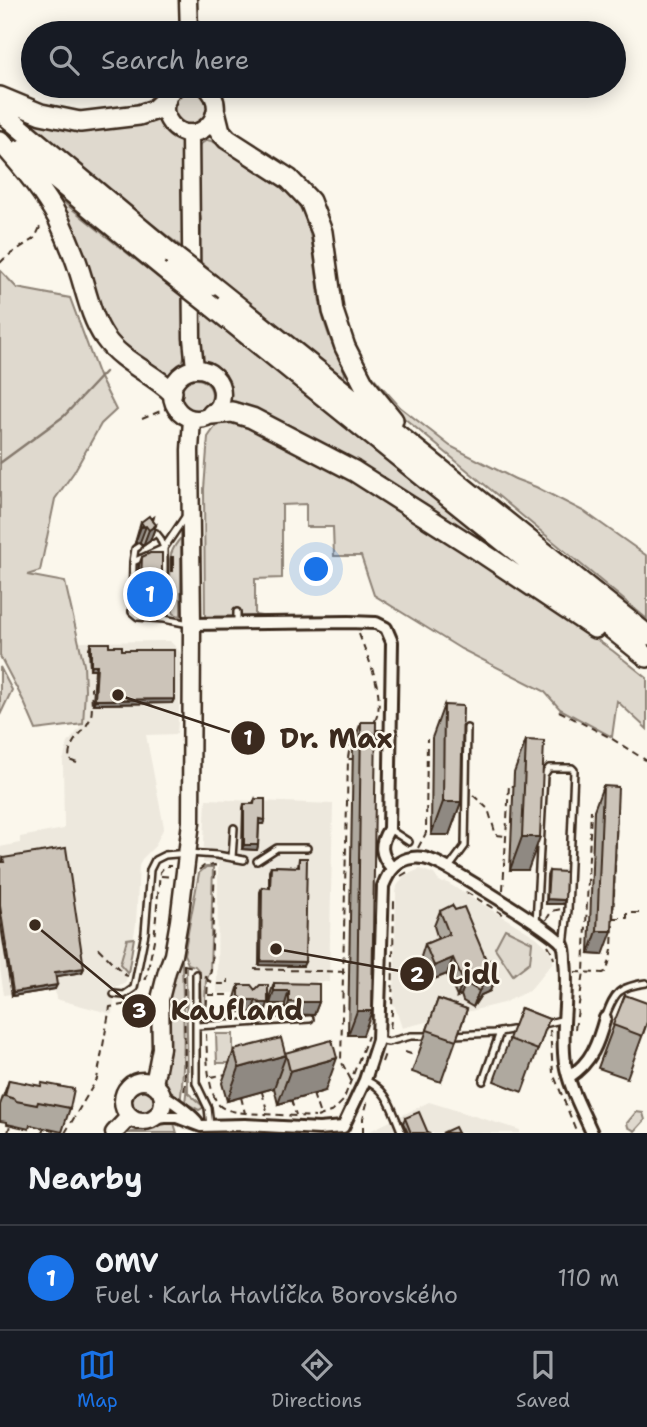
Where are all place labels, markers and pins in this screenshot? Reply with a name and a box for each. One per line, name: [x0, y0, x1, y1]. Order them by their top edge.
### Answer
pin: 1: [127, 568, 173, 620]
callout: Dr. Max: [231, 713, 407, 762]
callout: Lidl: [399, 950, 514, 999]
callout: Kaufland: [122, 986, 318, 1035]

